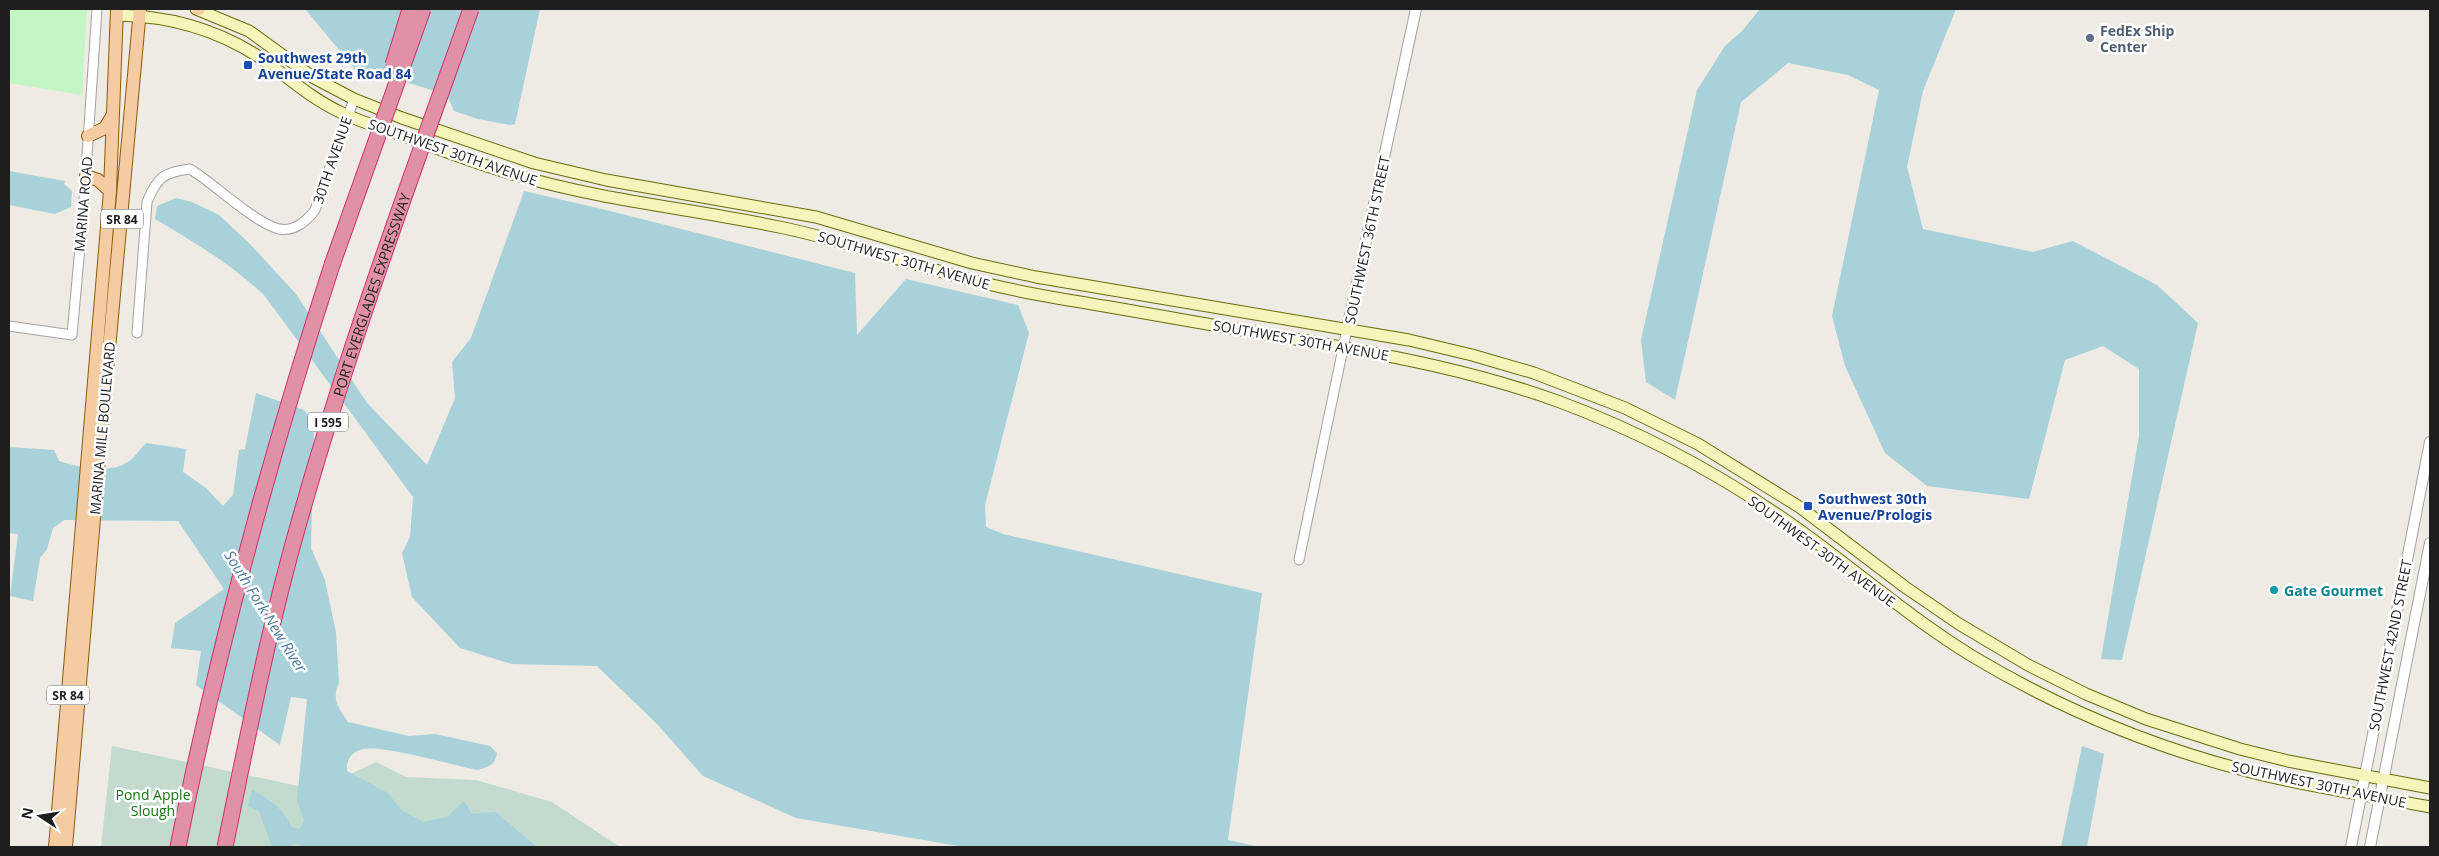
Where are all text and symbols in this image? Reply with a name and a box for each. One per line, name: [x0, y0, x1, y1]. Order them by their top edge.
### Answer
place label: FedEx Ship Center: [2100, 21, 2175, 56]
marker: FedEx Ship Center: [2084, 32, 2096, 44]
place label: Southwest 29th Avenue/State Road 84: [258, 48, 411, 83]
marker: Southwest 29th Avenue/State Road 84: [242, 59, 254, 71]
street label: 30TH AVENUE: [308, 114, 356, 206]
street label: SOUTHWEST 30TH AVENUE: [366, 114, 540, 190]
street label: SOUTHWEST 36TH STREET: [1340, 154, 1394, 326]
street label: MARINA ROAD: [69, 156, 97, 252]
street label: PORT EVERGLADES EXPRESSWAY: [328, 190, 414, 398]
road number: SR 84: [101, 210, 143, 228]
street label: SOUTHWEST 30TH AVENUE: [816, 226, 992, 294]
street label: SOUTHWEST 30TH AVENUE: [1212, 315, 1390, 365]
street label: MARINA MILE BOULEVARD: [85, 341, 119, 515]
road number: I 595: [308, 412, 348, 432]
place label: Southwest 30th Avenue/Prologis: [1818, 489, 1932, 524]
street label: SOUTHWEST 30TH AVENUE: [1745, 491, 1899, 611]
marker: Southwest 30th Avenue/Prologis: [1802, 500, 1814, 512]
water label: South Fork New River: [220, 546, 312, 677]
street label: SOUTHWEST 42ND STREET: [2364, 557, 2416, 732]
place label: Gate Gourmet: [2284, 581, 2383, 600]
marker: Gate Gourmet: [2268, 584, 2280, 596]
road number: SR 84: [47, 686, 89, 704]
street label: SOUTHWEST 30TH AVENUE: [2230, 756, 2408, 812]
park label: Pond Apple Slough: [115, 785, 191, 820]
north arrow: [15, 791, 65, 841]
text: N: [16, 806, 37, 821]

